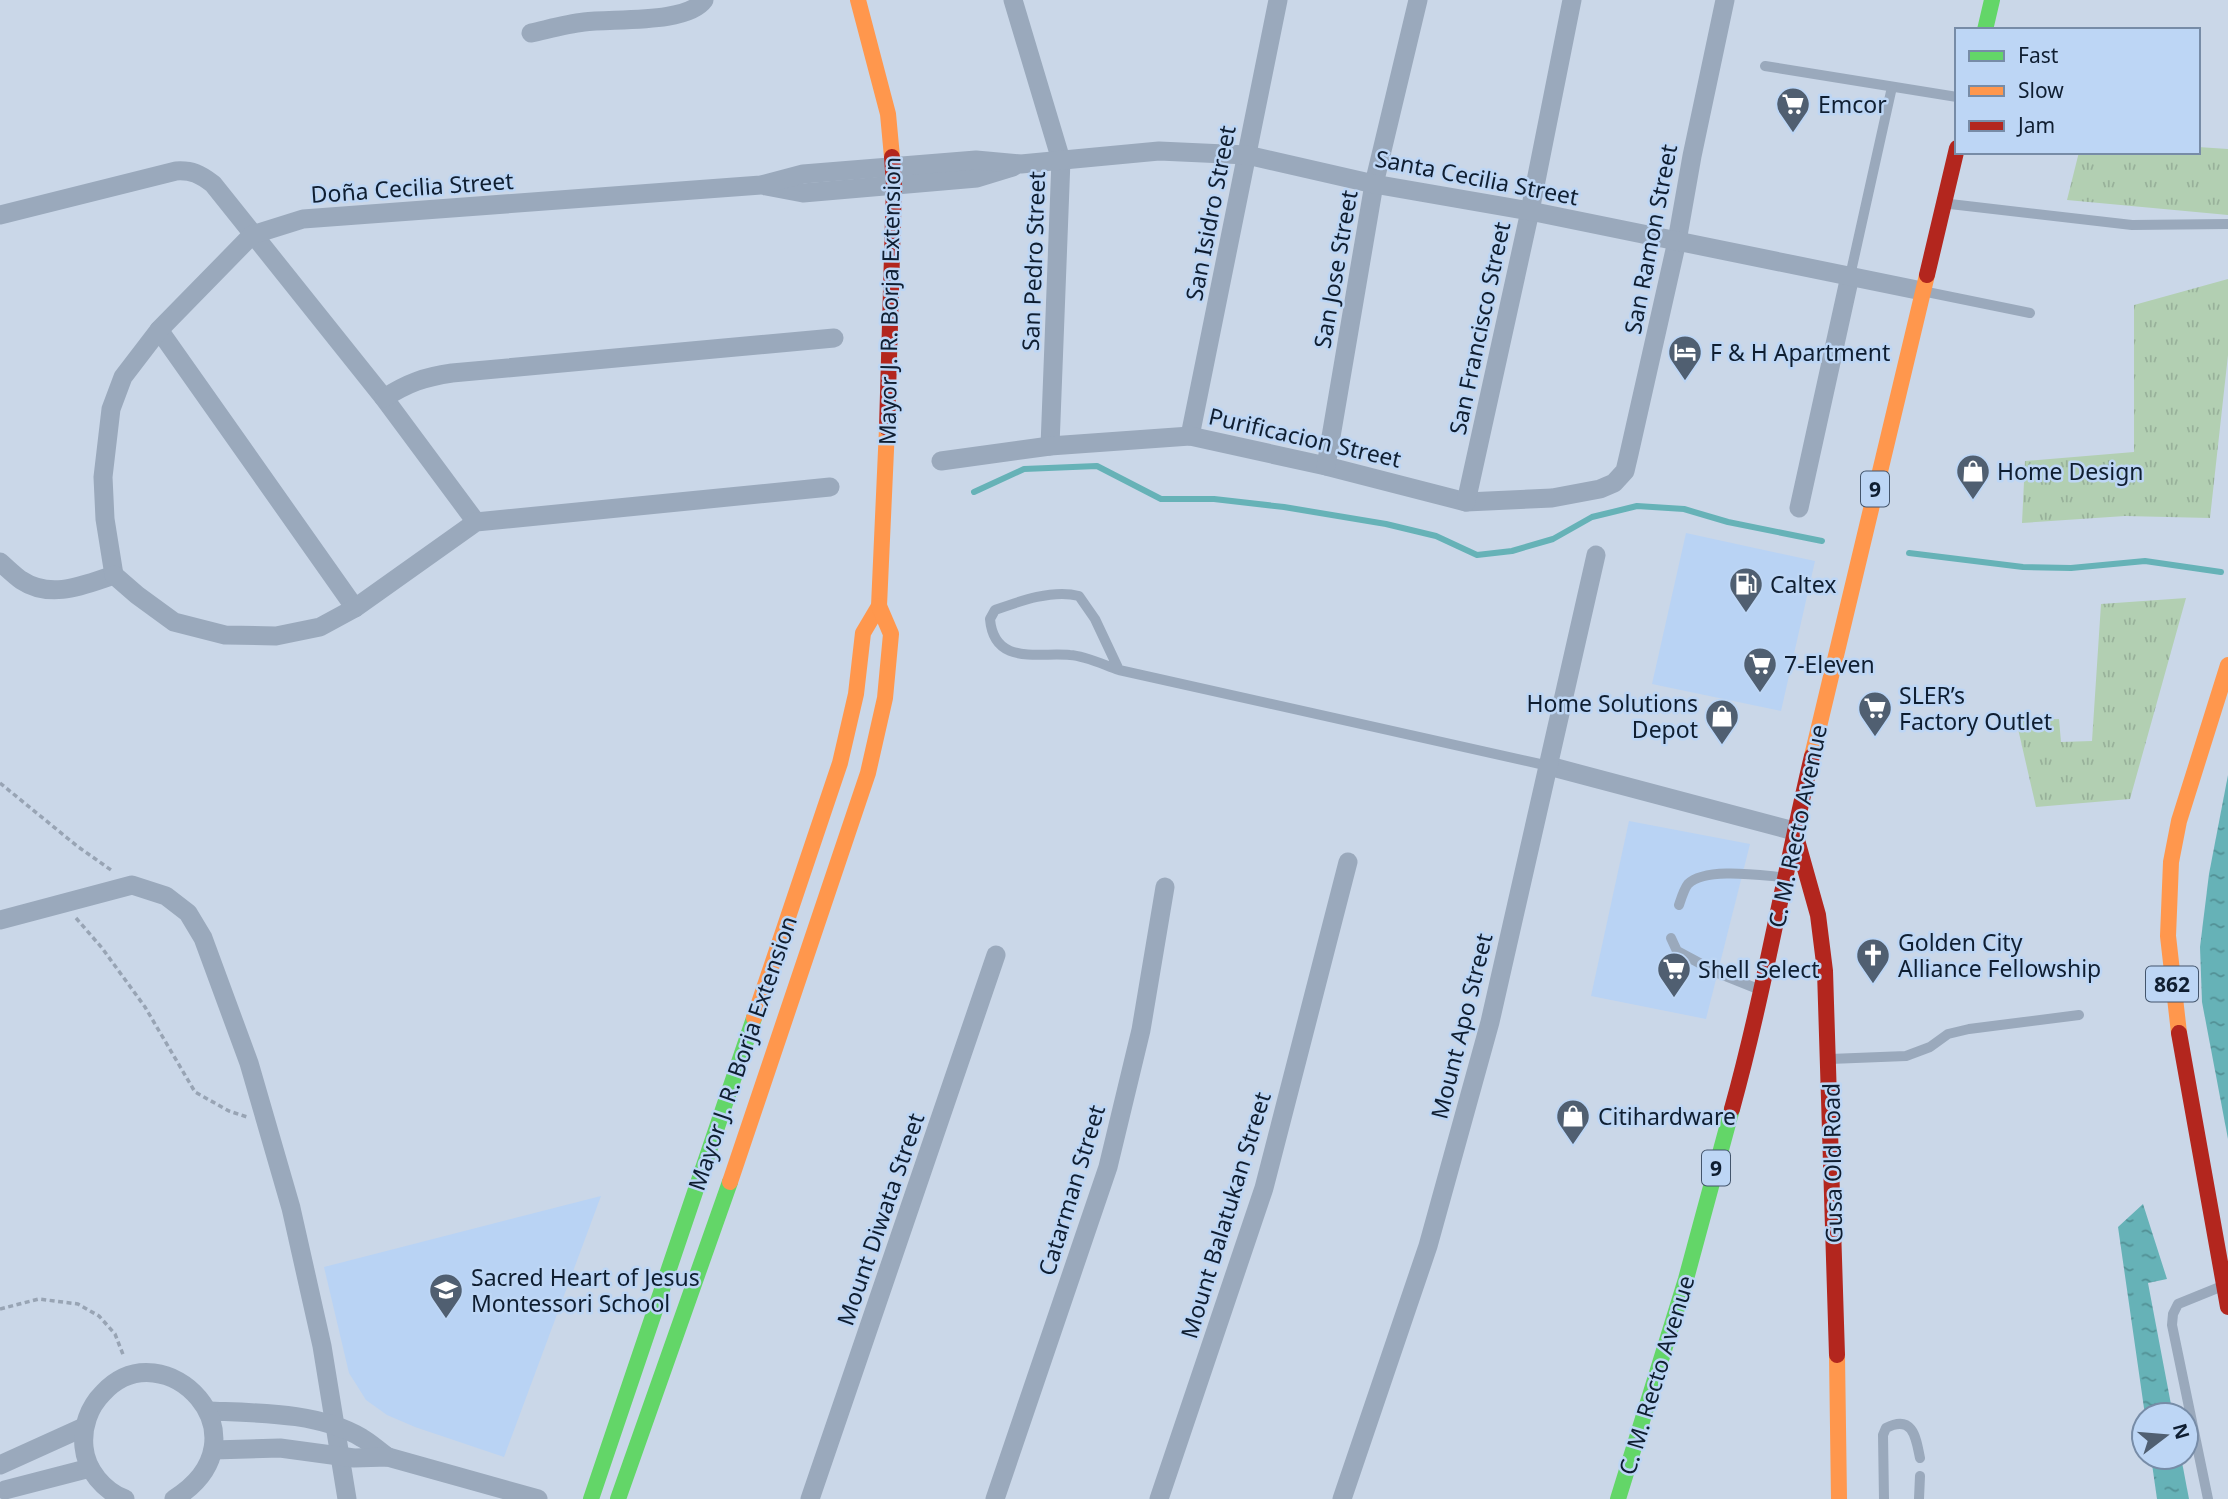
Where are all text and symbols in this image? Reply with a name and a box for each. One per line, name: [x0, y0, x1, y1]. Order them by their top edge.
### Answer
legend: [1955, 28, 2200, 154]
text: Fast: [2018, 41, 2059, 69]
text: Slow: [2018, 76, 2064, 104]
supermarket icon: Emcor: [1774, 85, 1812, 134]
place label: Emcor: [1818, 88, 1887, 120]
text: Jam: [2016, 111, 2055, 139]
street label: San Isidro Street: [1177, 123, 1243, 303]
street label: San Ramon Street: [1616, 141, 1684, 337]
street label: Santa Cecilia Street: [1373, 142, 1581, 212]
street label: Mayor J. R. Borja Extension: [870, 157, 908, 445]
street label: Doña Cecilia Street: [309, 164, 515, 210]
street label: San Pedro Street: [1014, 171, 1052, 351]
street label: San Jose Street: [1305, 187, 1365, 351]
street label: San Francisco Street: [1441, 219, 1517, 437]
hotel icon: F & H Apartment: [1666, 333, 1704, 382]
place label: F & H Apartment: [1710, 336, 1890, 368]
street label: Purificacion Street: [1206, 399, 1404, 475]
shop icon: Home Design: [1954, 452, 1992, 501]
place label: Home Design: [1997, 455, 2144, 487]
road number: 9: [1861, 472, 1889, 506]
fuel station icon: Caltex: [1727, 565, 1765, 614]
place label: Caltex: [1770, 568, 1836, 600]
supermarket icon: 7-Eleven: [1741, 645, 1779, 694]
place label: 7-Eleven: [1784, 648, 1875, 680]
place label: SLER’s Factory Outlet: [1899, 679, 2052, 737]
place label: Home Solutions Depot: [1527, 687, 1698, 745]
supermarket icon: SLER’s Factory Outlet: [1856, 689, 1894, 738]
shop icon: Home Solutions Depot: [1703, 697, 1741, 746]
street label: C. M. Recto Avenue: [1760, 721, 1834, 931]
street label: Mayor J. R. Borja Extension: [680, 911, 804, 1195]
place label: Golden City Alliance Fellowship: [1898, 926, 2101, 984]
street label: Mount Apo Street: [1422, 930, 1500, 1122]
church icon: Golden City Alliance Fellowship: [1854, 936, 1892, 985]
supermarket icon: Shell Select: [1655, 950, 1693, 999]
place label: Shell Select: [1698, 953, 1820, 985]
road number: 862: [2146, 967, 2198, 1002]
street label: Gusa Old Road: [1815, 1083, 1849, 1243]
street label: Mount Balatukan Street: [1172, 1088, 1278, 1342]
shop icon: Citihardware: [1554, 1097, 1592, 1146]
place label: Citihardware: [1598, 1100, 1736, 1132]
street label: Catarman Street: [1030, 1101, 1112, 1279]
street label: Mount Diwata Street: [829, 1109, 931, 1329]
road number: 9: [1702, 1150, 1730, 1186]
place label: Sacred Heart of Jesus Montessori School: [471, 1261, 700, 1319]
school or university icon: Sacred Heart of Jesus Montessori School: [427, 1271, 465, 1320]
street label: C. M. Recto Avenue: [1610, 1271, 1702, 1479]
north arrow: [2130, 1401, 2200, 1471]
text: N: [2167, 1420, 2196, 1442]

